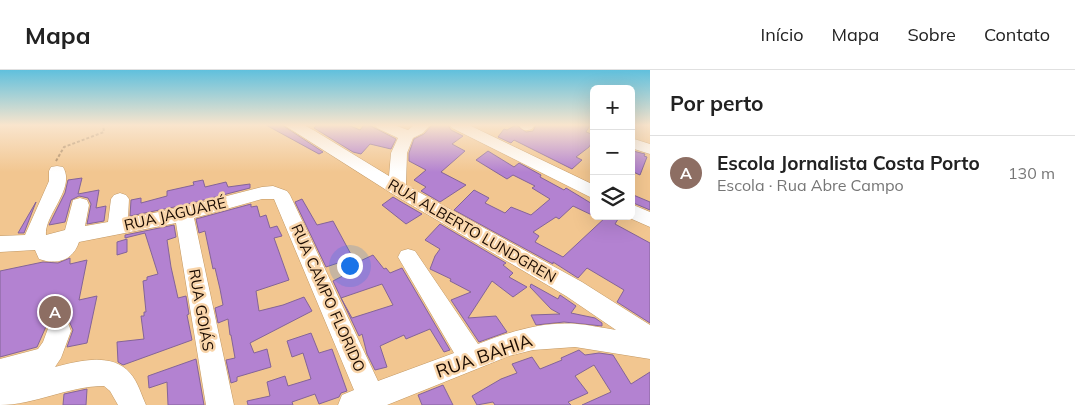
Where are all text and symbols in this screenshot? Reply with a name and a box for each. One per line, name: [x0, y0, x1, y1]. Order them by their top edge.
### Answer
text: Mapa: [25, 20, 91, 50]
text: Início: [761, 23, 804, 46]
text: Mapa: [832, 23, 879, 46]
text: Sobre: [907, 23, 956, 46]
text: Contato: [984, 23, 1050, 46]
map controls: [590, 85, 635, 220]
button: +: [590, 85, 635, 130]
text: Por perto: [670, 90, 764, 116]
button: −: [590, 130, 635, 175]
text: Escola Jornalista Costa Porto: [717, 151, 980, 175]
text: A: [680, 163, 692, 183]
text: 130 m: [1008, 163, 1055, 183]
street label: RUA ALBERTO LUNDGREN: [385, 175, 560, 287]
button: layers: [590, 175, 635, 220]
text: Escola · Rua Abre Campo: [717, 175, 904, 195]
street label: RUA JAGUARÉ: [122, 193, 228, 234]
street label: RUA CAMPO FLORIDO: [287, 221, 370, 375]
your location: [337, 253, 363, 279]
street label: RUA GOIÁS: [185, 267, 218, 352]
pin: A: [39, 293, 71, 331]
street label: RUA BAHIA: [433, 328, 535, 383]

